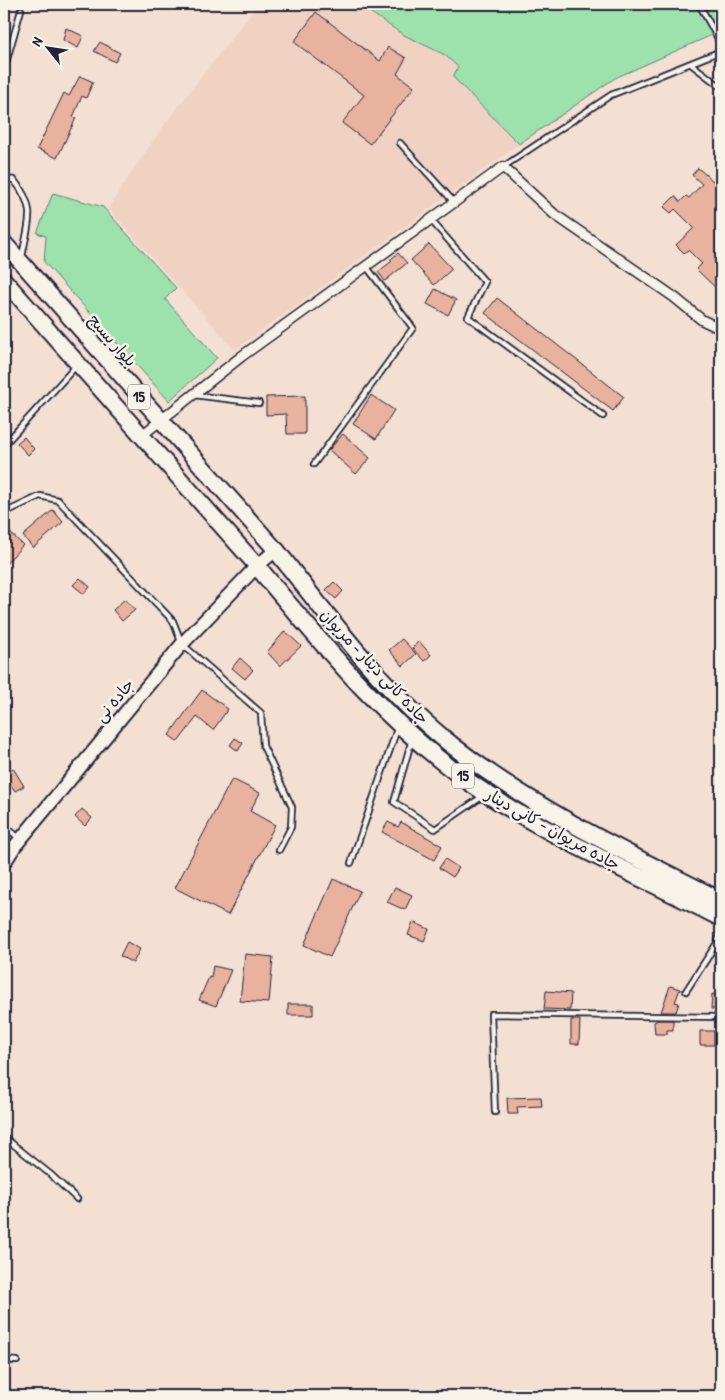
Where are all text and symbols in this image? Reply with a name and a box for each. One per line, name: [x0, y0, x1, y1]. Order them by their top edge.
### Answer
north arrow: [22, 22, 72, 72]
text: N: [26, 33, 47, 49]
street label: بلوار بسیج: [84, 309, 142, 371]
road number: 15: [128, 384, 150, 410]
street label: جاده کانی دینار - مریوان: [316, 604, 434, 728]
street label: جاده نی: [89, 674, 139, 726]
road number: 15: [452, 764, 474, 788]
street label: جاده مریوان - کانی دینار: [480, 782, 624, 875]

